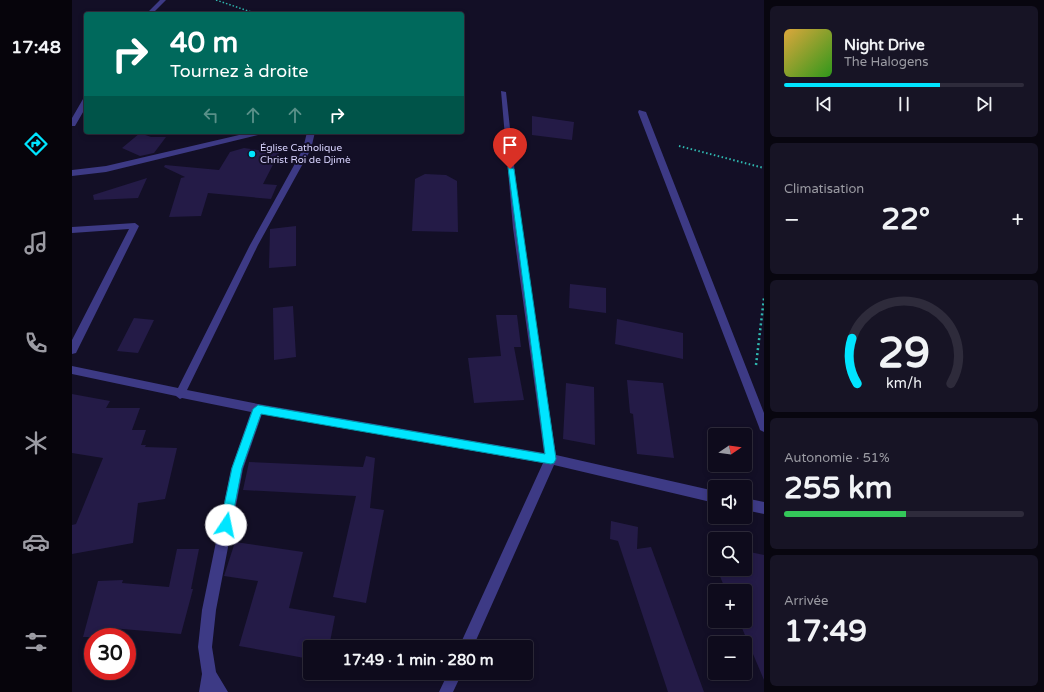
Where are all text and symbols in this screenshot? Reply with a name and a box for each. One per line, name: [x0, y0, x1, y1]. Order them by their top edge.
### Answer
text: 40 m: [170, 26, 238, 60]
icon: right: [104, 28, 156, 80]
text: 17:48: [11, 36, 61, 58]
text: Night Drive: [844, 36, 925, 54]
text: The Halogens: [844, 54, 928, 70]
text: Tournez à droite: [170, 60, 309, 82]
icon: previous: [813, 93, 835, 115]
icon: pause: [893, 93, 915, 115]
icon: next: [973, 93, 995, 115]
icon: left: [200, 104, 222, 126]
icon: ahead: [242, 104, 264, 126]
icon: ahead: [284, 104, 306, 126]
icon: right: [326, 104, 348, 126]
pin: [493, 128, 527, 169]
icon: directions: [22, 130, 50, 158]
icon: arrive: [499, 134, 521, 156]
place label: Église Catholique Christ Roi de Djimè: [260, 142, 351, 166]
marker: Église Catholique Christ Roi de Djimè: [247, 149, 257, 159]
text: Climatisation: [784, 181, 864, 197]
text: 22°: [881, 201, 930, 238]
text: −: [784, 207, 800, 233]
text: +: [1012, 207, 1024, 233]
icon: music: [22, 229, 50, 257]
icon: phone: [22, 329, 50, 357]
text: 29: [878, 329, 930, 379]
text: km/h: [886, 375, 922, 392]
north arrow: [708, 428, 752, 472]
map controls: [708, 428, 752, 680]
icon: climate: [22, 429, 50, 457]
text: Autonomie · 51%: [784, 450, 890, 466]
text: 255 km: [784, 470, 892, 507]
button: sound: [708, 480, 752, 524]
position arrow: [205, 504, 247, 546]
icon: car: [22, 528, 50, 556]
button: search: [708, 532, 752, 576]
button: +: [708, 584, 752, 628]
text: Arrivée: [784, 593, 828, 609]
text: 17:49: [784, 613, 867, 650]
icon: filters: [22, 628, 50, 656]
speed limit sign: 30: [84, 628, 136, 680]
button: −: [708, 636, 752, 680]
text: 17:49 · 1 min · 280 m: [343, 651, 493, 669]

